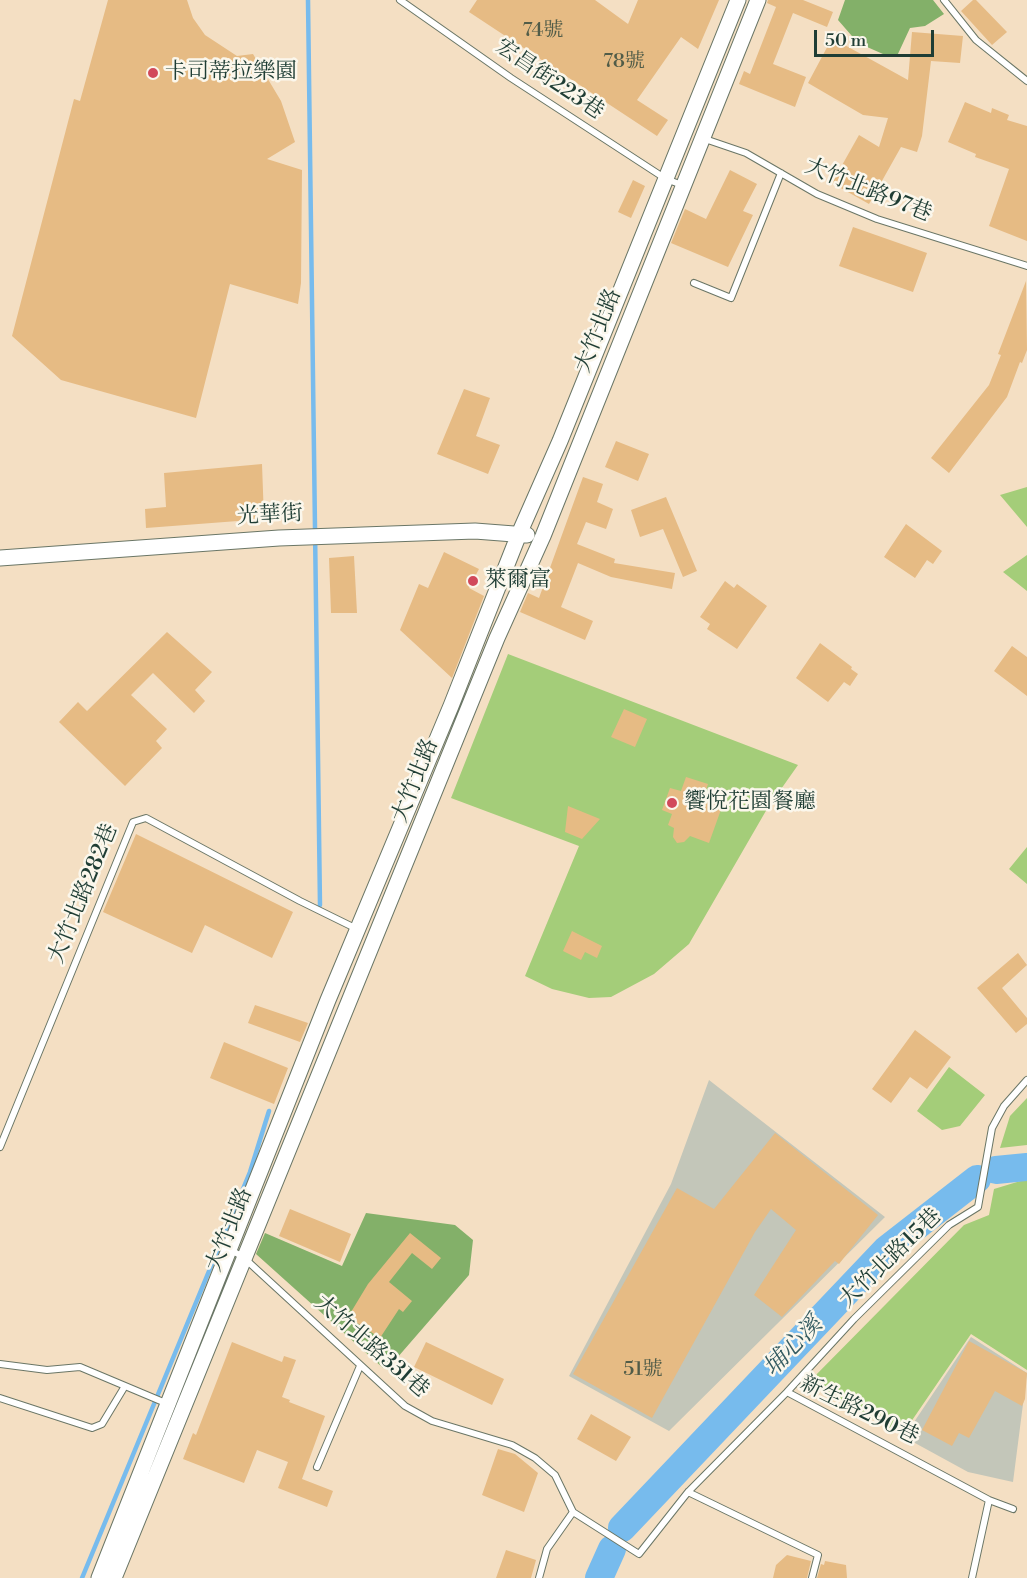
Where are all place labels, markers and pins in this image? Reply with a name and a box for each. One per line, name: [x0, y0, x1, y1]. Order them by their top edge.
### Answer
place label: 卡司蒂拉樂園: [165, 60, 297, 86]
marker: 卡司蒂拉樂園: [146, 66, 160, 80]
place label: 萊爾富: [485, 568, 551, 594]
marker: 萊爾富: [466, 574, 480, 588]
place label: 饗悅花園餐廳: [684, 790, 816, 816]
marker: 饗悅花園餐廳: [665, 796, 679, 810]

